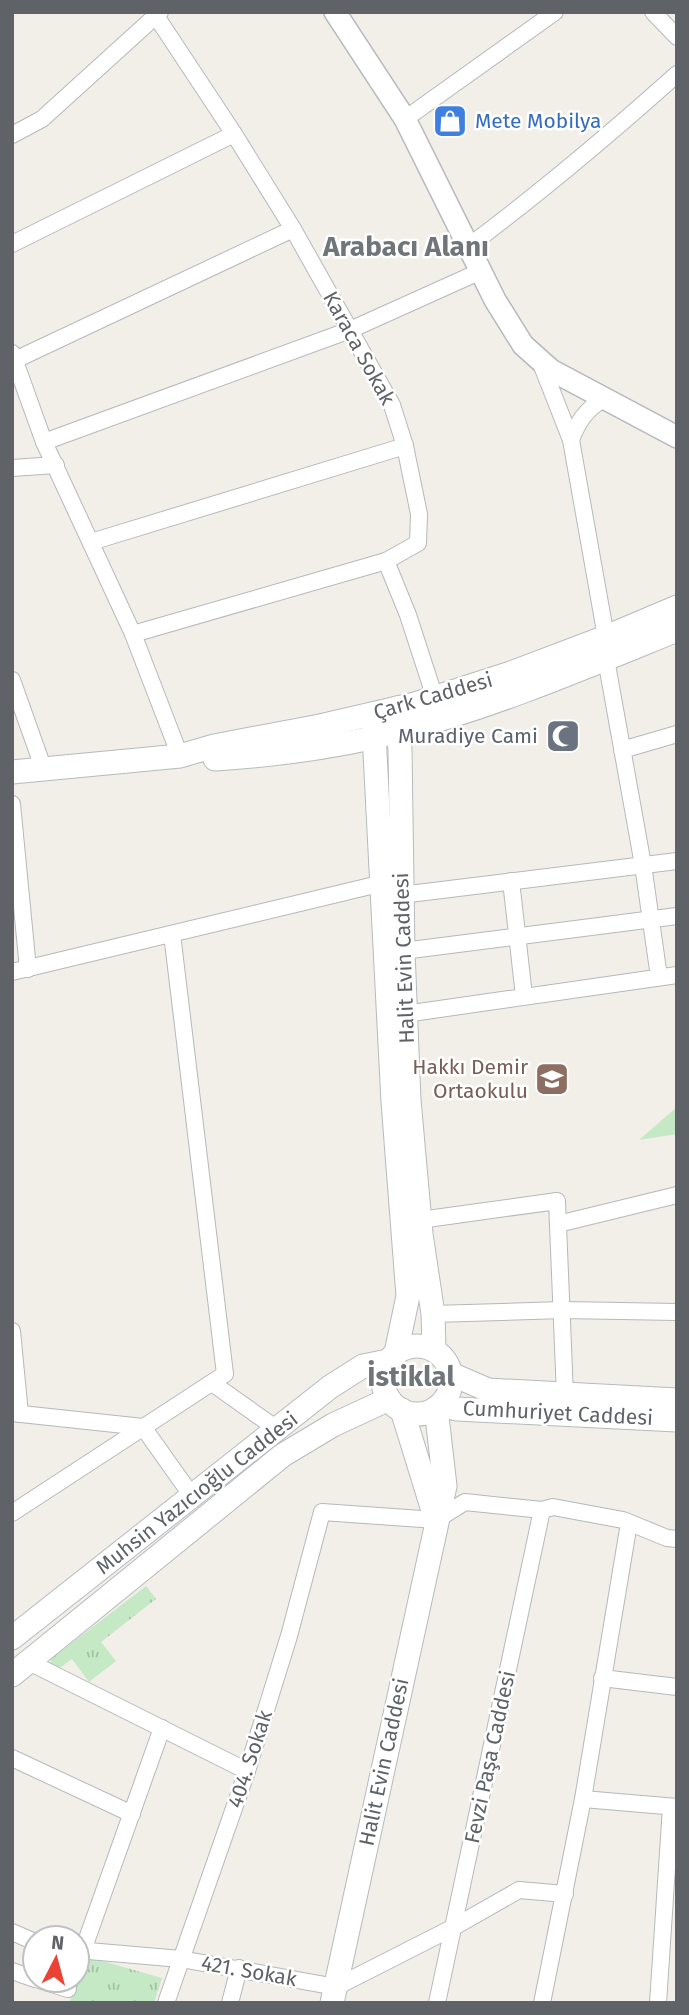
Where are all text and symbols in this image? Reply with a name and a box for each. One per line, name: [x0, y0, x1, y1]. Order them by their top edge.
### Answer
shop icon: Mete Mobilya: [431, 102, 469, 140]
place label: Mete Mobilya: [475, 108, 601, 134]
district label: Arabacı Alanı: [322, 230, 489, 263]
street label: Karaca Sokak: [317, 287, 401, 409]
street label: Çark Caddesi: [370, 667, 496, 725]
mosque icon: Muradiye Cami: [544, 717, 582, 755]
place label: Muradiye Cami: [398, 723, 538, 749]
street label: Halit Evin Caddesi: [388, 872, 420, 1044]
place label: Hakkı Demir Ortaokulu: [412, 1054, 528, 1104]
school or university icon: Hakkı Demir Ortaokulu: [533, 1060, 571, 1098]
district label: İstiklal: [367, 1360, 455, 1393]
street label: Cumhuriyet Caddesi: [462, 1395, 654, 1431]
street label: Muhsin Yazıcıoğlu Caddesi: [91, 1406, 303, 1580]
street label: Fevzi Paşa Caddesi: [459, 1668, 521, 1846]
street label: Halit Evin Caddesi: [354, 1676, 414, 1848]
street label: 404. Sokak: [222, 1707, 278, 1811]
north arrow: [21, 1924, 91, 1994]
text: N: [50, 1930, 65, 1955]
street label: 421. Sokak: [199, 1950, 299, 1992]

